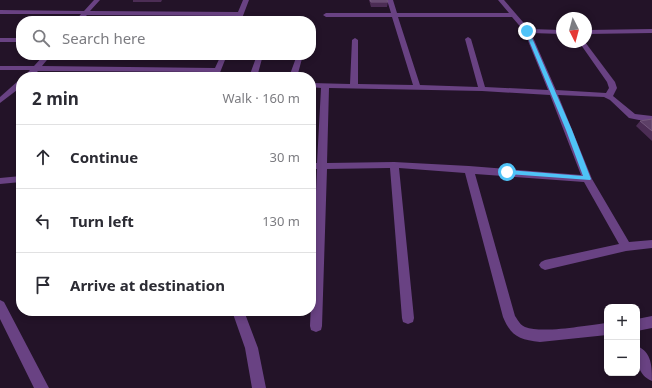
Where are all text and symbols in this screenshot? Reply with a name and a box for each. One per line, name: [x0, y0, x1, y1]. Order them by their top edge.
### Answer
north arrow: [556, 12, 592, 48]
search box: [16, 16, 316, 60]
route end: [518, 22, 536, 40]
icon: search: [30, 27, 52, 49]
text: Search here: [62, 28, 145, 48]
text: 2 min: [32, 87, 79, 110]
text: Walk · 160 m: [222, 89, 300, 107]
icon: ahead: [32, 146, 54, 168]
text: Continue: [70, 147, 138, 167]
text: 30 m: [270, 148, 300, 166]
route start: [498, 163, 516, 181]
icon: left: [32, 210, 54, 232]
text: Turn left: [70, 211, 134, 231]
text: 130 m: [262, 212, 300, 230]
icon: arrive: [32, 274, 54, 296]
text: Arrive at destination: [70, 275, 225, 295]
map controls: [604, 304, 640, 376]
button: +: [604, 304, 640, 340]
button: −: [604, 340, 640, 376]

